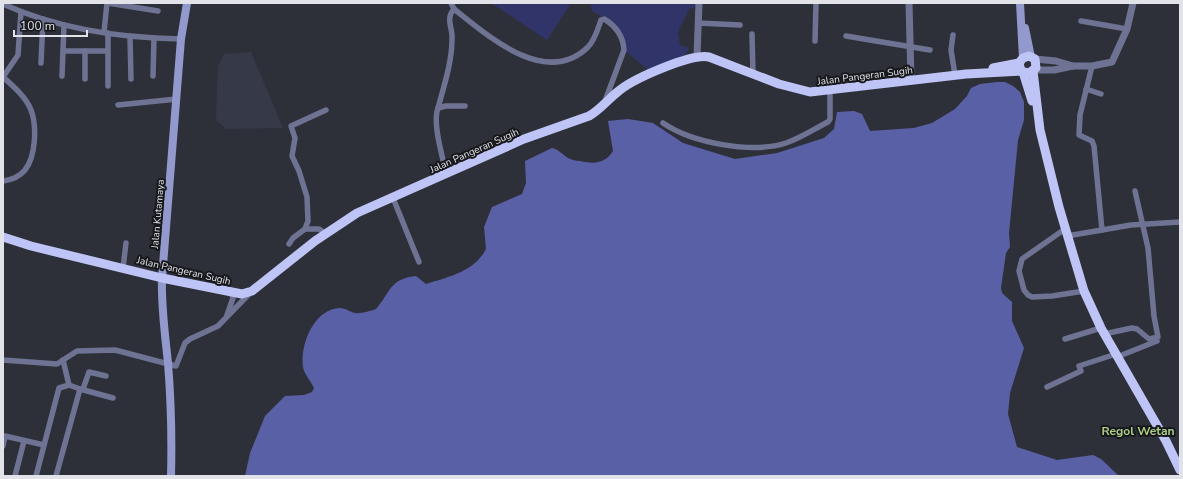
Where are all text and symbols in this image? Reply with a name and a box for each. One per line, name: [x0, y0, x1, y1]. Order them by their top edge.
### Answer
scale bar: [14, 12, 87, 38]
text: 100 m: [20, 18, 55, 34]
street label: Jalan Pangeran Sugih: [816, 63, 914, 89]
street label: Jalan Pangeran Sugih: [427, 125, 521, 177]
street label: Jalan Kutamaya: [148, 179, 168, 250]
street label: Jalan Pangeran Sugih: [134, 253, 232, 289]
district label: Regol Wetan: [1101, 423, 1175, 439]

